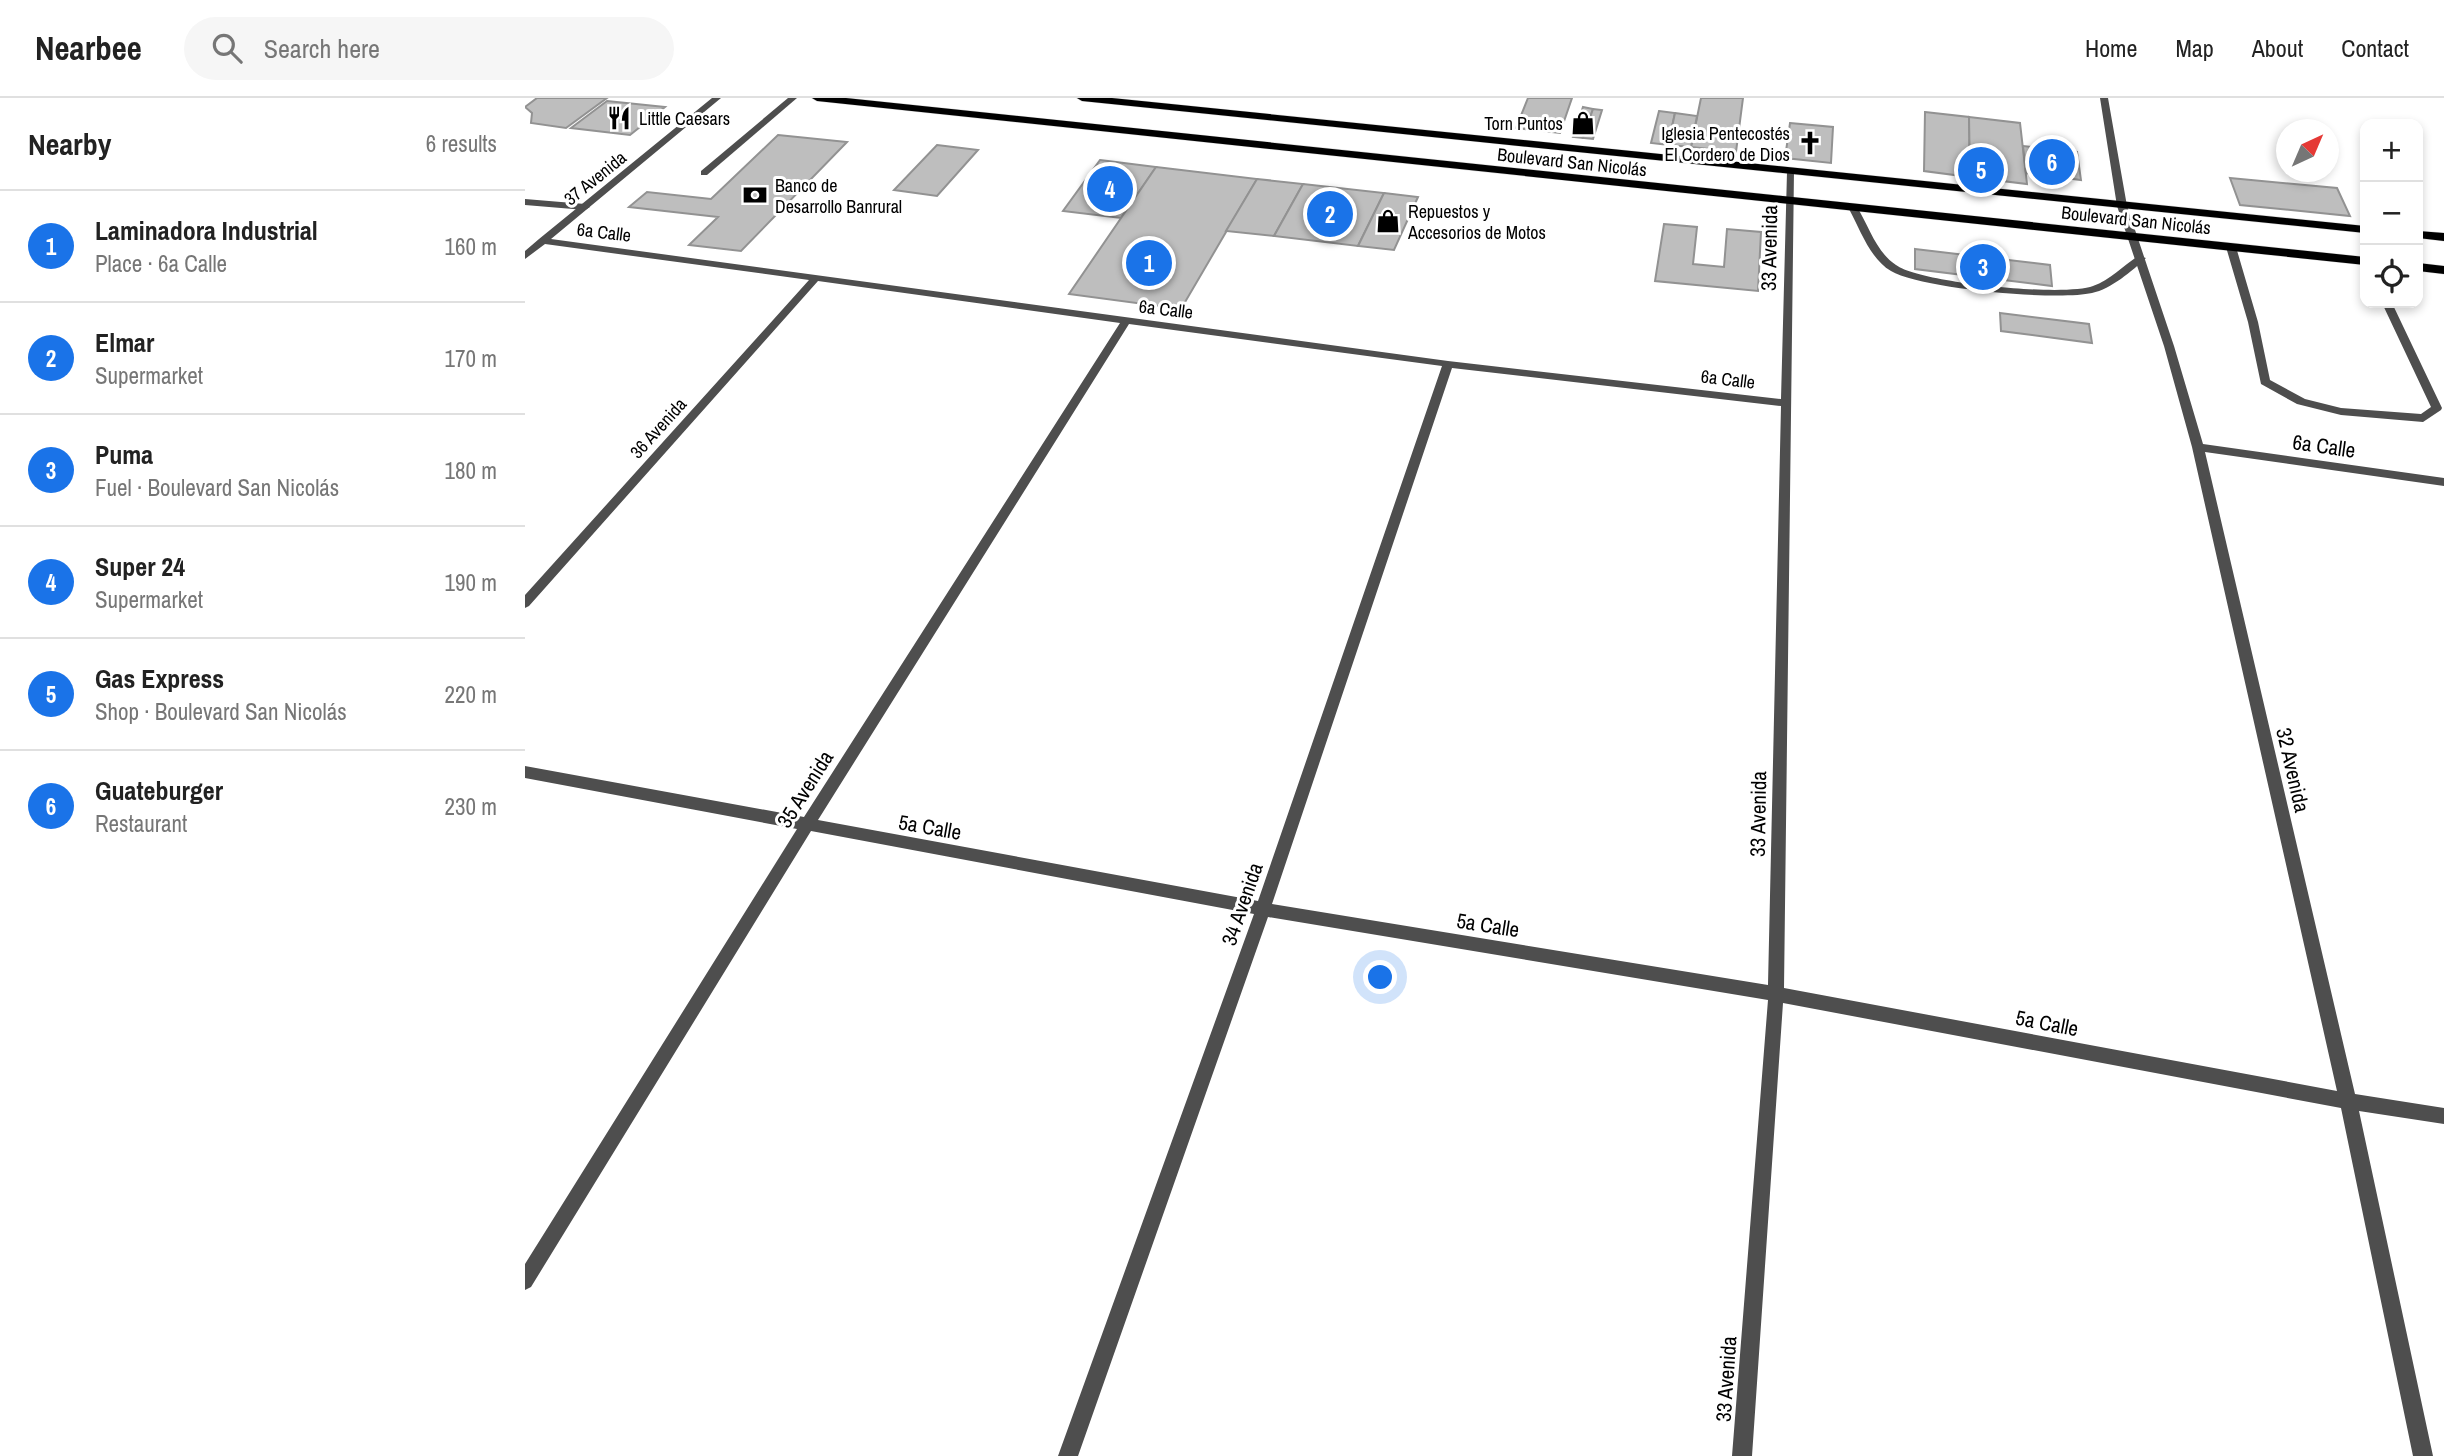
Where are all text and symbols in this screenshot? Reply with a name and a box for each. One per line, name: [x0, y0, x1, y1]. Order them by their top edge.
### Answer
search box: [184, 17, 674, 80]
text: Nearbee: [35, 26, 142, 70]
icon: search: [208, 29, 246, 67]
text: Search here: [264, 31, 380, 66]
text: Home: [2085, 32, 2137, 64]
text: Map: [2175, 32, 2214, 64]
text: About: [2252, 32, 2303, 64]
text: Contact: [2341, 32, 2409, 64]
restaurant icon: Little Caesars: [605, 104, 633, 132]
place label: Little Caesars: [639, 106, 730, 131]
shop icon: Torn Puntos: [1569, 109, 1597, 137]
place label: Torn Puntos: [1484, 111, 1563, 136]
north arrow: [2276, 119, 2339, 182]
map controls: [2360, 119, 2423, 308]
button: +: [2360, 119, 2423, 182]
place label: Iglesia Pentecostés El Cordero de Dios: [1661, 121, 1790, 167]
text: Nearby: [28, 124, 111, 164]
text: 6 results: [426, 128, 497, 159]
church icon: Iglesia Pentecostés El Cordero de Dios: [1796, 129, 1824, 157]
pin: 6: [2029, 136, 2075, 188]
street label: Boulevard San Nicolás: [1496, 142, 1648, 182]
pin: 5: [1958, 144, 2004, 196]
street label: 37 Avenida: [559, 145, 631, 211]
pin: 4: [1087, 163, 1133, 215]
place label: Banco de Desarrollo Banrural: [775, 173, 902, 219]
bank icon: Banco de Desarrollo Banrural: [741, 181, 769, 209]
button: −: [2360, 182, 2423, 245]
pin: 2: [1307, 188, 1353, 240]
place label: Repuestos y Accesorios de Motos: [1407, 199, 1546, 245]
street label: Boulevard San Nicolás: [2060, 200, 2212, 240]
street label: 33 Avenida: [1754, 204, 1784, 291]
shop icon: Repuestos y Accesorios de Motos: [1374, 207, 1402, 235]
text: Laminadora Industrial: [95, 213, 318, 248]
street label: 6a Calle: [576, 216, 632, 248]
text: 1: [46, 231, 56, 262]
text: 160 m: [445, 231, 497, 262]
pin: 1: [1126, 237, 1172, 289]
pin: 3: [1960, 241, 2006, 293]
button: locate: [2360, 245, 2423, 308]
text: Place · 6a Calle: [95, 248, 227, 279]
street label: 6a Calle: [1138, 293, 1194, 325]
text: Elmar: [95, 325, 154, 360]
text: 2: [46, 343, 56, 374]
text: 170 m: [445, 343, 497, 374]
text: Supermarket: [95, 360, 203, 391]
street label: 6a Calle: [1700, 363, 1756, 395]
street label: 36 Avenida: [624, 392, 692, 464]
street label: 6a Calle: [2291, 427, 2357, 465]
text: Puma: [95, 437, 153, 472]
text: 3: [46, 455, 56, 486]
text: 180 m: [445, 455, 497, 486]
text: Fuel · Boulevard San Nicolás: [95, 472, 339, 503]
text: Super 24: [95, 549, 185, 584]
text: 4: [46, 567, 56, 598]
text: 190 m: [445, 567, 497, 598]
text: Supermarket: [95, 584, 203, 615]
text: Gas Express: [95, 661, 224, 696]
text: 5: [46, 679, 56, 710]
text: 220 m: [445, 679, 497, 710]
text: Shop · Boulevard San Nicolás: [95, 696, 347, 727]
street label: 32 Avenida: [2269, 725, 2317, 816]
street label: 35 Avenida: [770, 745, 840, 833]
street label: 33 Avenida: [1743, 770, 1773, 857]
text: Guateburger: [95, 773, 223, 808]
text: 6: [46, 791, 56, 822]
text: 230 m: [445, 791, 497, 822]
street label: 5a Calle: [896, 807, 964, 847]
text: Restaurant: [95, 808, 187, 839]
street label: 34 Avenida: [1214, 858, 1270, 949]
street label: 5a Calle: [1455, 906, 1521, 944]
your location: [1363, 960, 1397, 994]
street label: 5a Calle: [2013, 1003, 2081, 1043]
street label: 33 Avenida: [1709, 1335, 1743, 1423]

